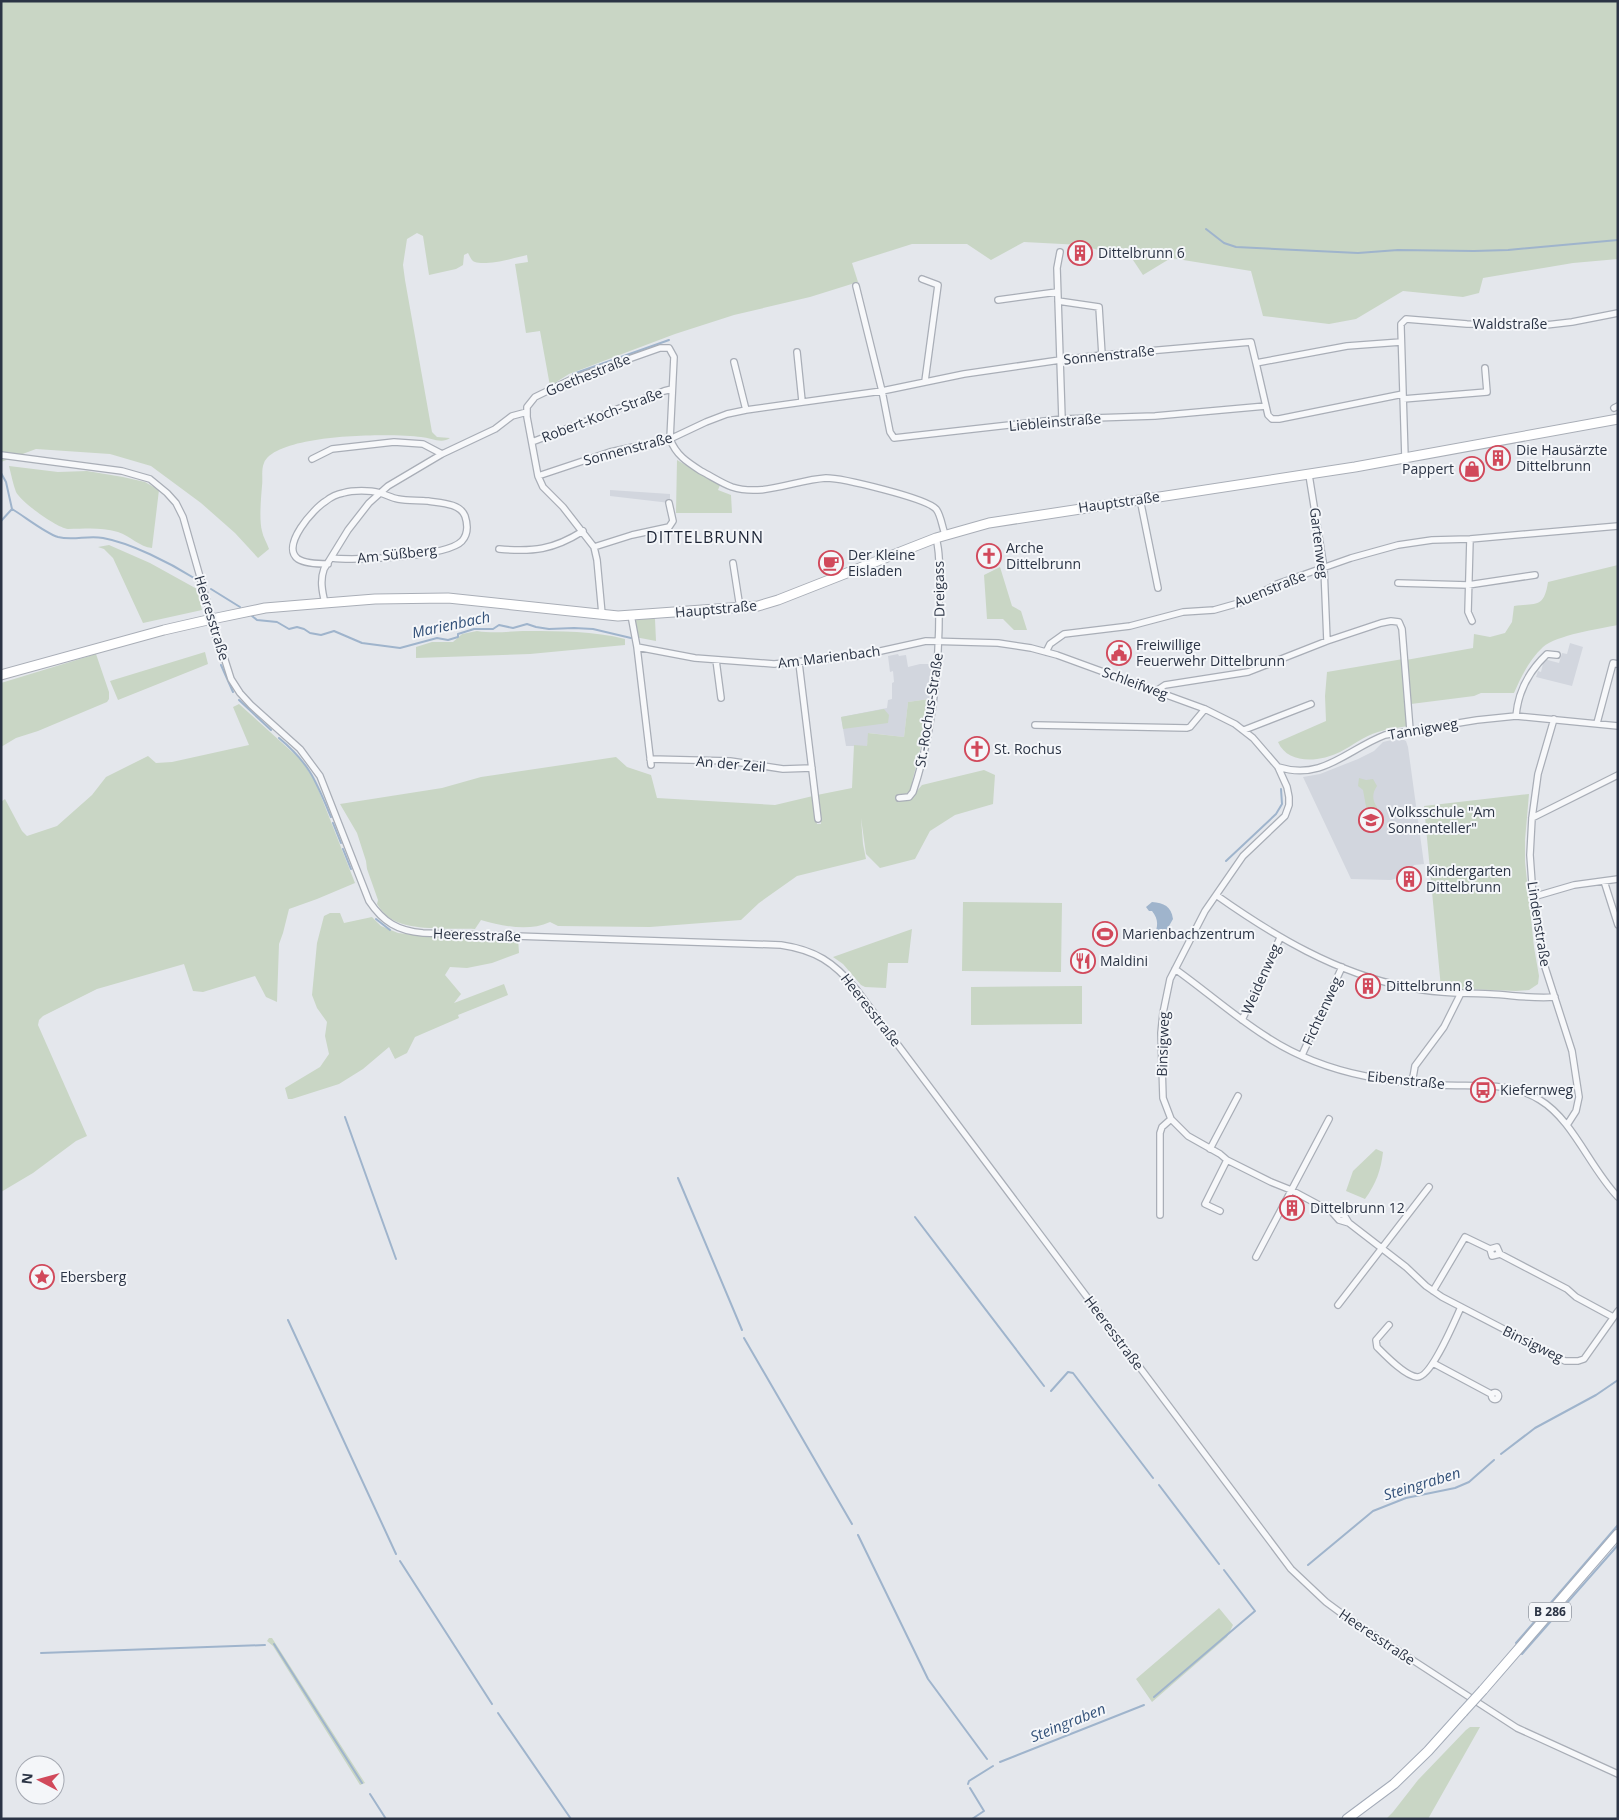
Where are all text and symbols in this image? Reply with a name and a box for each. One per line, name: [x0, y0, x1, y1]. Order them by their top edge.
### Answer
building icon: Dittelbrunn 6: [1067, 240, 1093, 266]
place label: Dittelbrunn 6: [1098, 243, 1185, 262]
street label: Waldstraße: [1473, 314, 1547, 333]
street label: Sonnenstraße: [1062, 340, 1156, 369]
street label: Goethestraße: [543, 349, 633, 400]
street label: Robert-Koch-Straße: [539, 383, 665, 446]
street label: Liebleinstraße: [1008, 408, 1102, 435]
street label: Sonnenstraße: [581, 427, 675, 470]
place label: Die Hausärzte Dittelbrunn: [1516, 440, 1608, 475]
building icon: Die Hausärzte Dittelbrunn: [1485, 445, 1511, 471]
shop icon: Pappert: [1459, 456, 1485, 482]
place label: Pappert: [1402, 459, 1454, 478]
street label: Hauptstraße: [1077, 486, 1161, 517]
street label: Gartenweg: [1306, 506, 1333, 580]
district label: DITTELBRUNN: [646, 526, 764, 548]
place label: Arche Dittelbrunn: [1006, 538, 1081, 573]
street label: Am Süßberg: [356, 540, 438, 567]
church icon: Arche Dittelbrunn: [976, 543, 1002, 569]
place label: Der Kleine Eisladen: [848, 545, 915, 580]
cafe icon: Der Kleine Eisladen: [818, 550, 844, 576]
street label: Dreigass: [929, 561, 948, 617]
street label: Auenstraße: [1231, 566, 1309, 612]
street label: Heeresstraße: [191, 573, 234, 663]
street label: Hauptstraße: [674, 595, 758, 622]
water label: Marienbach: [410, 606, 492, 642]
place label: Freiwillige Feuerwehr Dittelbrunn: [1136, 635, 1285, 670]
public building icon: Freiwillige Feuerwehr Dittelbrunn: [1106, 640, 1132, 666]
street label: Am Marienbach: [777, 641, 881, 672]
street label: St.-Rochus-Straße: [910, 651, 947, 769]
street label: Schleifweg: [1100, 662, 1171, 703]
street label: Tannigweg: [1387, 713, 1459, 744]
church icon: St. Rochus: [964, 736, 990, 762]
place label: St. Rochus: [994, 739, 1062, 758]
street label: An der Zeil: [695, 751, 767, 776]
place label: Volksschule "Am Sonnenteller": [1388, 802, 1495, 837]
school or university icon: Volksschule "Am Sonnenteller": [1358, 807, 1384, 833]
place label: Kindergarten Dittelbrunn: [1426, 861, 1511, 896]
building icon: Kindergarten Dittelbrunn: [1396, 866, 1422, 892]
street label: Lindenstraße: [1523, 880, 1556, 968]
sports icon: Marienbachzentrum: [1092, 921, 1118, 947]
street label: Heeresstraße: [433, 923, 521, 946]
place label: Marienbachzentrum: [1122, 924, 1255, 943]
street label: Weidenweg: [1236, 940, 1285, 1017]
restaurant icon: Maldini: [1070, 948, 1096, 974]
place label: Maldini: [1100, 951, 1148, 970]
street label: Heeresstraße: [837, 969, 906, 1050]
street label: Fichtenweg: [1297, 973, 1346, 1048]
building icon: Dittelbrunn 8: [1355, 973, 1381, 999]
place label: Dittelbrunn 8: [1386, 976, 1473, 995]
street label: Binsigweg: [1152, 1011, 1173, 1077]
street label: Eibenstraße: [1366, 1066, 1446, 1093]
bus stop icon: Kiefernweg: [1470, 1077, 1496, 1103]
place label: Kiefernweg: [1500, 1080, 1574, 1099]
building icon: Dittelbrunn 12: [1279, 1195, 1305, 1221]
place label: Dittelbrunn 12: [1310, 1198, 1405, 1217]
place icon: Ebersberg: [29, 1264, 55, 1290]
place label: Ebersberg: [60, 1267, 127, 1286]
street label: Heeresstraße: [1080, 1292, 1149, 1374]
street label: Binsigweg: [1500, 1321, 1567, 1367]
water label: Steingraben: [1381, 1462, 1463, 1504]
road number: B 286: [1529, 1602, 1571, 1621]
street label: Heeresstraße: [1335, 1604, 1419, 1669]
water label: Steingraben: [1027, 1698, 1108, 1746]
north arrow: [15, 1755, 65, 1805]
text: N: [17, 1772, 37, 1785]

